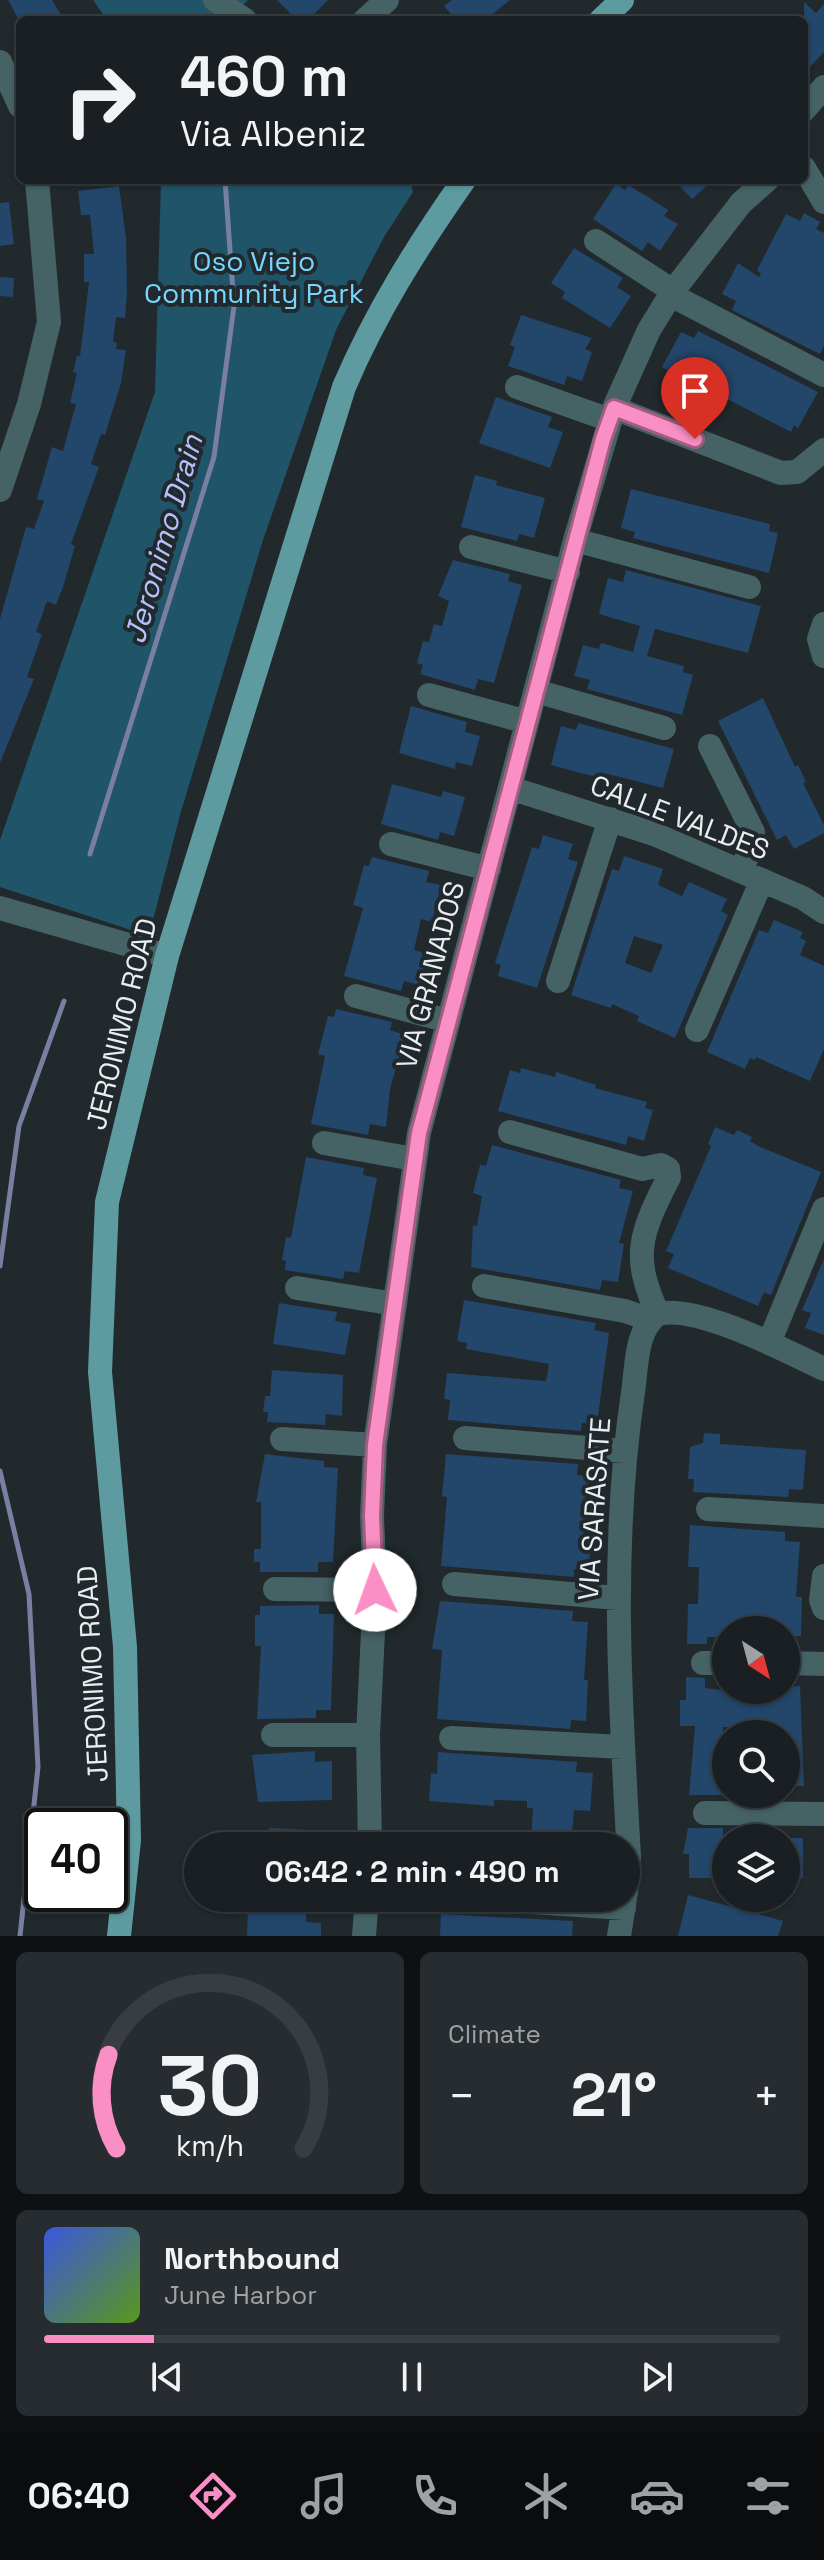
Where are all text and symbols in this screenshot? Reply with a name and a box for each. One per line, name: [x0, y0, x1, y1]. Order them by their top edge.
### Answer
text: 460 m: [180, 41, 349, 112]
icon: right: [48, 48, 152, 152]
text: Via Albeniz: [180, 111, 366, 157]
park label: Oso Viejo Community Park: [144, 243, 364, 311]
pin: [661, 357, 729, 439]
icon: arrive: [673, 369, 717, 413]
water label: Jeronimo Drain: [115, 429, 212, 648]
street label: CALLE VALDES: [585, 766, 775, 868]
street label: VIA GRANADOS: [388, 877, 472, 1073]
street label: JERONIMO ROAD: [77, 915, 165, 1133]
street label: VIA SARASATE: [570, 1416, 618, 1602]
position arrow: [333, 1548, 417, 1632]
street label: JERONIMO ROAD: [68, 1565, 116, 1783]
north arrow: [712, 1616, 800, 1704]
map controls: [712, 1616, 800, 1912]
button: search: [712, 1720, 800, 1808]
speed limit sign: 40: [24, 1808, 128, 1912]
button: layers: [712, 1824, 800, 1912]
text: 06:42 · 2 min · 490 m: [264, 1852, 560, 1891]
text: Climate: [448, 2017, 541, 2051]
text: 30: [158, 2033, 262, 2139]
text: 21°: [571, 2057, 657, 2134]
text: −: [448, 2068, 475, 2124]
text: +: [753, 2068, 780, 2124]
text: km/h: [176, 2128, 244, 2164]
text: Northbound: [164, 2239, 340, 2278]
text: June Harbor: [164, 2278, 317, 2312]
icon: previous: [145, 2355, 189, 2399]
icon: pause: [390, 2355, 434, 2399]
icon: next: [635, 2355, 679, 2399]
icon: directions: [185, 2468, 241, 2524]
icon: music: [296, 2468, 352, 2524]
icon: phone: [407, 2468, 463, 2524]
icon: climate: [518, 2468, 574, 2524]
icon: car: [629, 2468, 685, 2524]
icon: filters: [740, 2468, 796, 2524]
text: 06:40: [28, 2473, 130, 2519]

